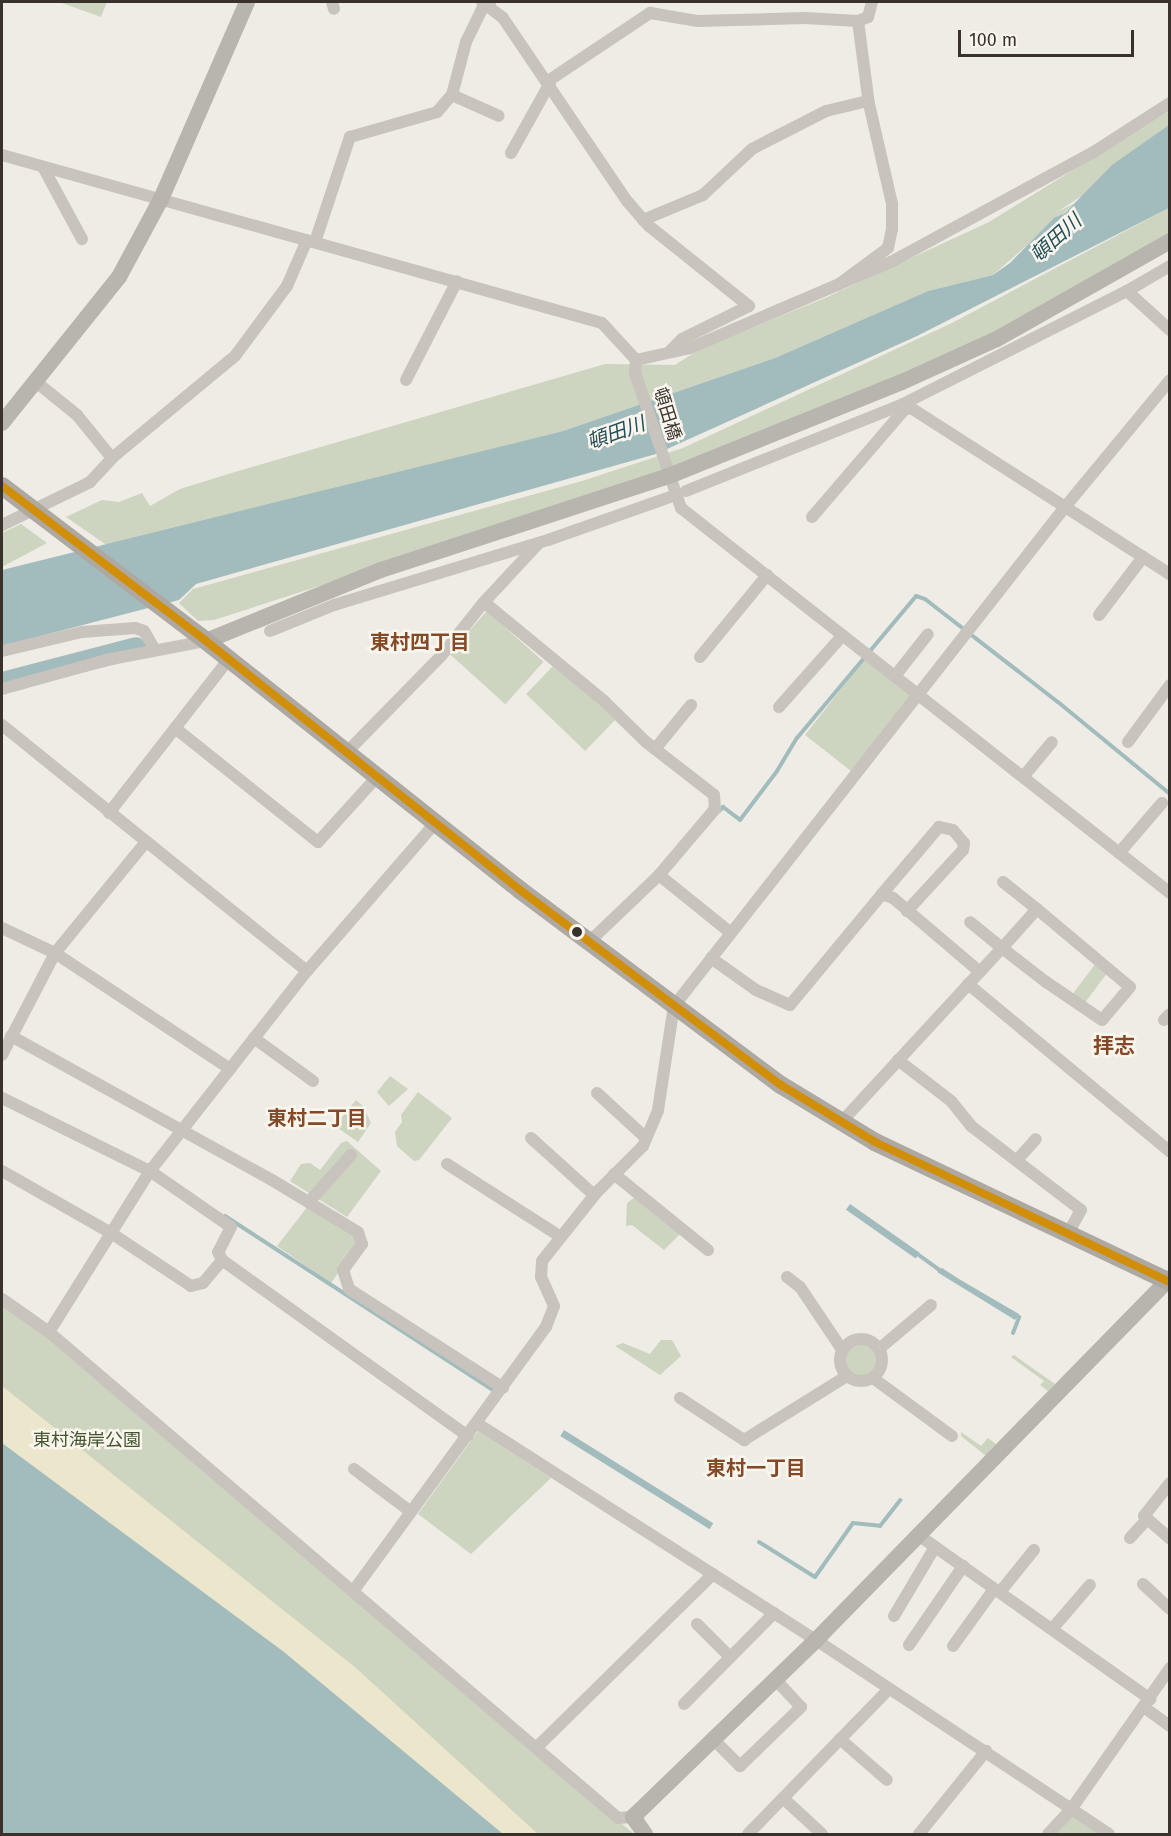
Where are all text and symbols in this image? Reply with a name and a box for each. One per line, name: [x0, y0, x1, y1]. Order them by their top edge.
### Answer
scale bar: [961, 18, 1136, 56]
text: 100 m: [969, 29, 1017, 51]
water label: 頓田川: [1026, 209, 1086, 267]
street label: 頓田橋: [649, 385, 685, 443]
water label: 頓田川: [584, 411, 648, 455]
district label: 東村四丁目: [370, 630, 470, 654]
unlabelled marker: [571, 926, 583, 938]
district label: 拝志: [1093, 1033, 1135, 1059]
district label: 東村二丁目: [267, 1106, 367, 1130]
park label: 東村海岸公園: [33, 1429, 141, 1451]
district label: 東村一丁目: [706, 1456, 806, 1480]

